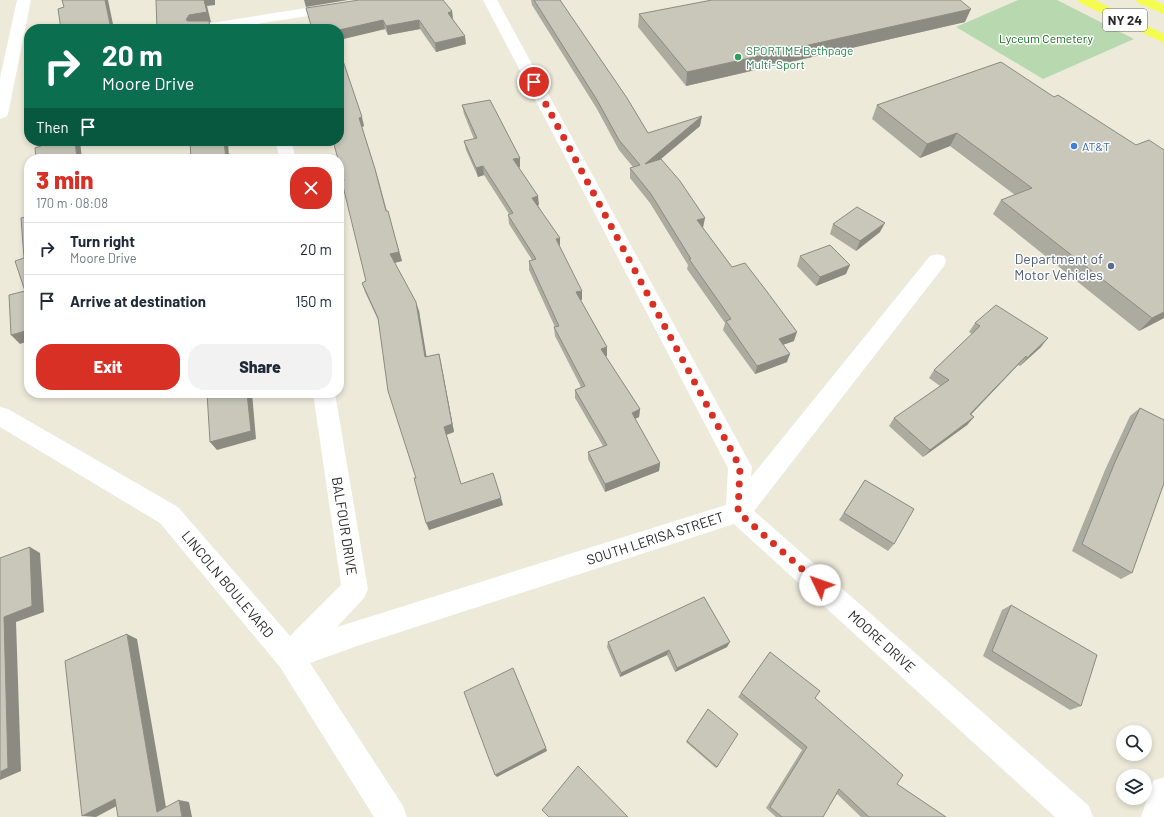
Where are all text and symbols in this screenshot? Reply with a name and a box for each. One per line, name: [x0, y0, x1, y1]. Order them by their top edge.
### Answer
road number: NY 24: [1103, 9, 1147, 31]
park label: Lyceum Cemetery: [999, 31, 1093, 45]
text: 20 m: [102, 38, 163, 72]
icon: right: [36, 40, 88, 92]
place label: SPORTIME Bethpage Multi-Sport: [746, 43, 853, 71]
marker: SPORTIME Bethpage Multi-Sport: [733, 52, 743, 62]
pin: [517, 65, 551, 99]
icon: arrive: [523, 71, 545, 93]
text: Moore Drive: [102, 72, 194, 94]
icon: arrive: [77, 116, 99, 138]
text: Then: [36, 118, 69, 136]
place label: AT&T: [1082, 139, 1110, 153]
marker: AT&T: [1069, 141, 1079, 151]
text: 3 min: [36, 165, 93, 194]
button: close: [290, 167, 332, 209]
text: 170 m · 08:08: [36, 195, 108, 211]
text: Turn right: [70, 232, 135, 250]
icon: right: [36, 238, 58, 260]
text: 20 m: [300, 240, 332, 258]
text: Moore Drive: [70, 250, 137, 266]
place label: Department of Motor Vehicles: [1014, 250, 1103, 283]
marker: Department of Motor Vehicles: [1106, 261, 1116, 271]
icon: arrive: [36, 290, 58, 312]
text: Arrive at destination: [70, 292, 206, 310]
text: 150 m: [295, 292, 332, 310]
button: Exit: [36, 344, 180, 390]
button: Share: [188, 344, 332, 390]
street label: BALFOUR DRIVE: [329, 476, 361, 576]
street label: SOUTH LERISA STREET: [584, 508, 726, 568]
street label: LINCOLN BOULEVARD: [178, 527, 278, 641]
position arrow: [799, 564, 841, 606]
street label: MOORE DRIVE: [845, 606, 919, 676]
map controls: [1116, 725, 1152, 805]
button: search: [1116, 725, 1152, 761]
button: layers: [1116, 769, 1152, 805]

